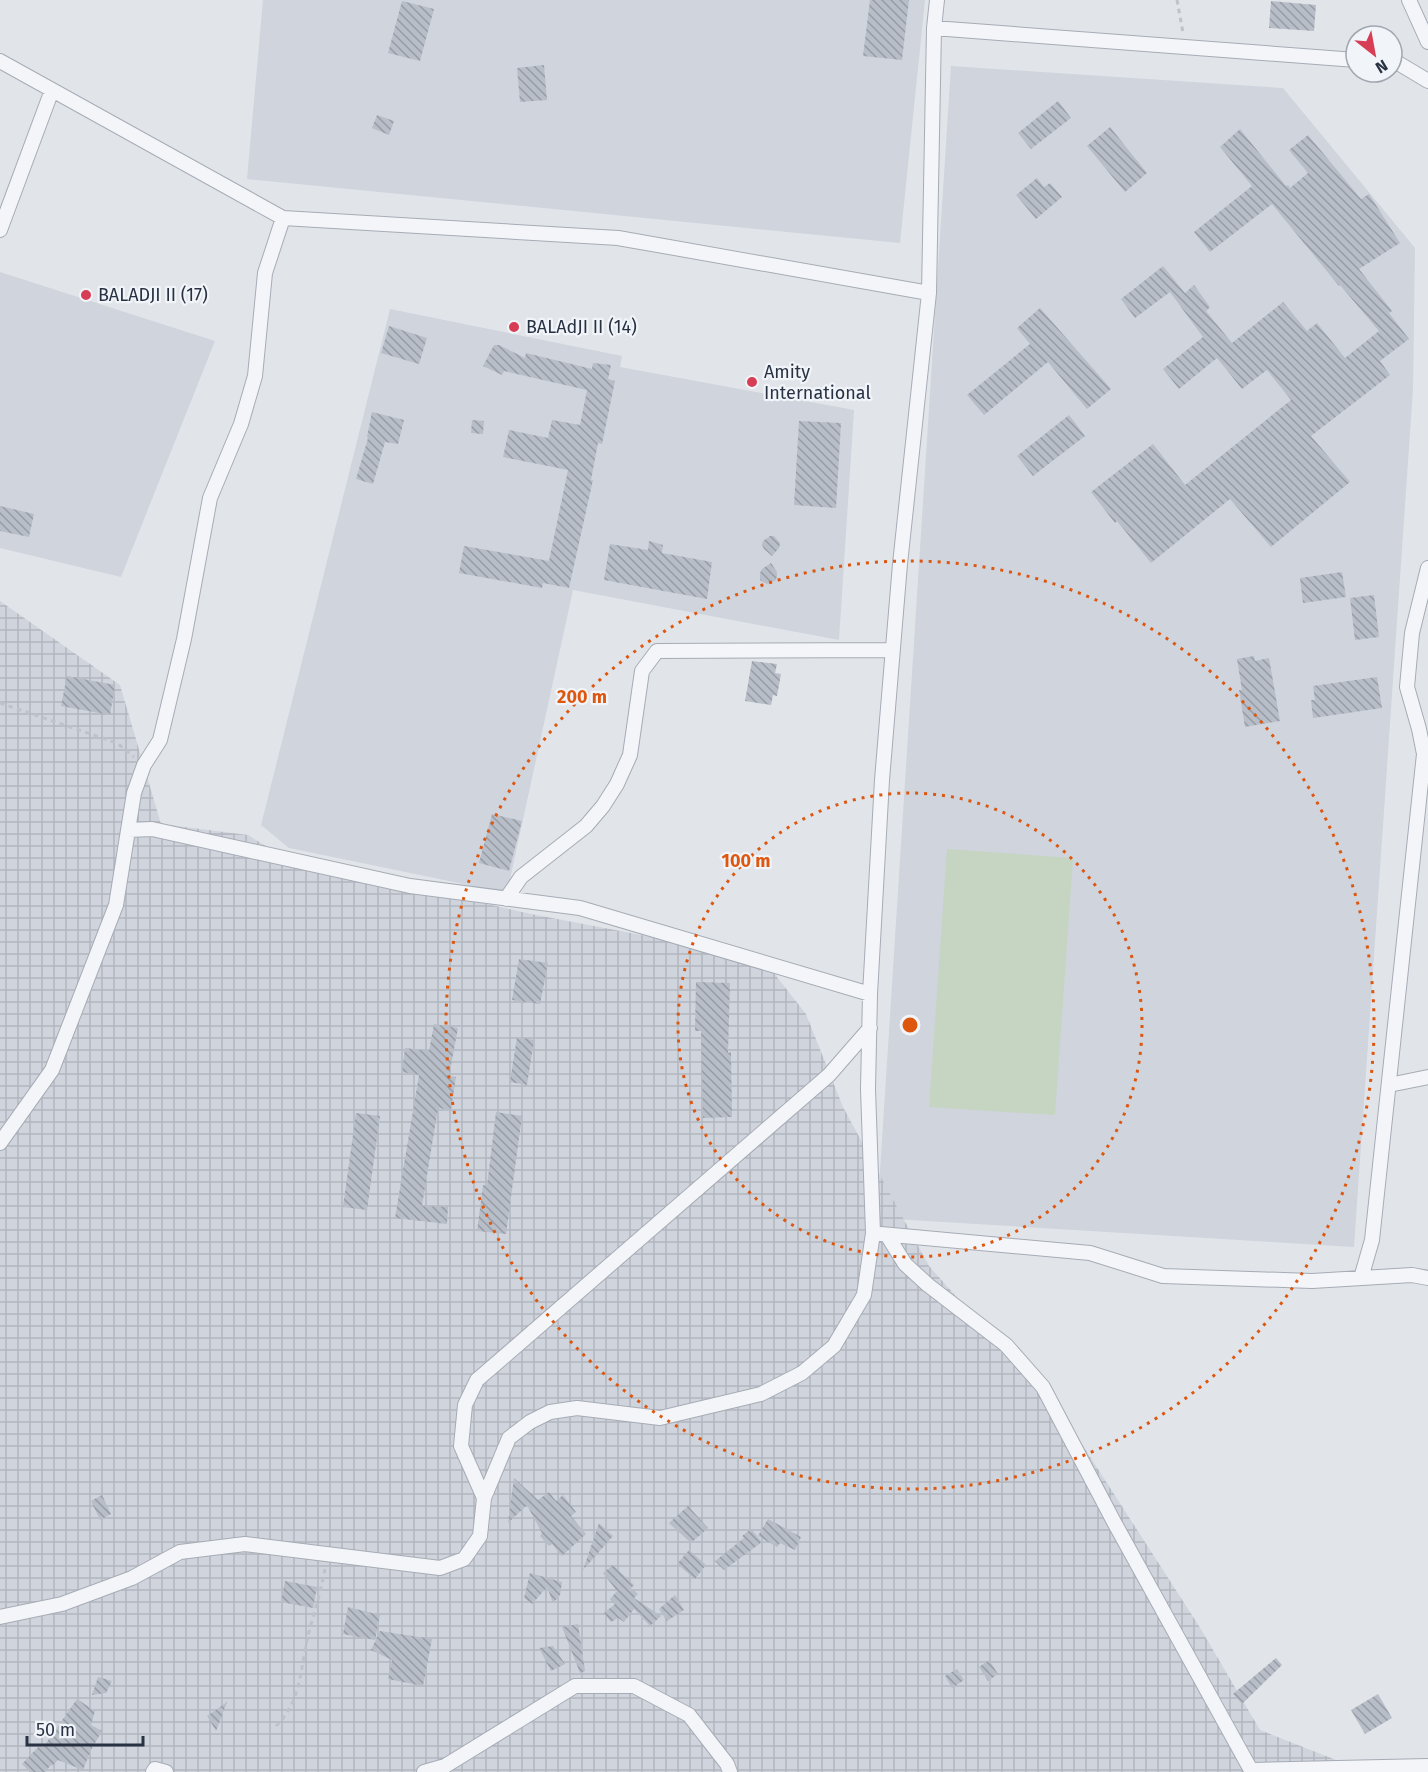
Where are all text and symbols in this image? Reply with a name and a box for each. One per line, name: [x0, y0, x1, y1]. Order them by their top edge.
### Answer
north arrow: [1344, 24, 1404, 84]
text: N: [1372, 56, 1391, 77]
place label: BALADJI II (17): [98, 284, 208, 306]
marker: BALADJI II (17): [79, 288, 93, 302]
place label: BALAdJI II (14): [526, 316, 637, 338]
marker: BALAdJI II (14): [507, 320, 521, 334]
place label: Amity International: [764, 361, 871, 404]
marker: Amity International: [745, 375, 759, 389]
text: 200 m: [557, 686, 607, 708]
text: 100 m: [722, 850, 770, 872]
centre of rings: [900, 1015, 920, 1035]
scale bar: [27, 1709, 142, 1747]
text: 50 m: [36, 1719, 75, 1741]

